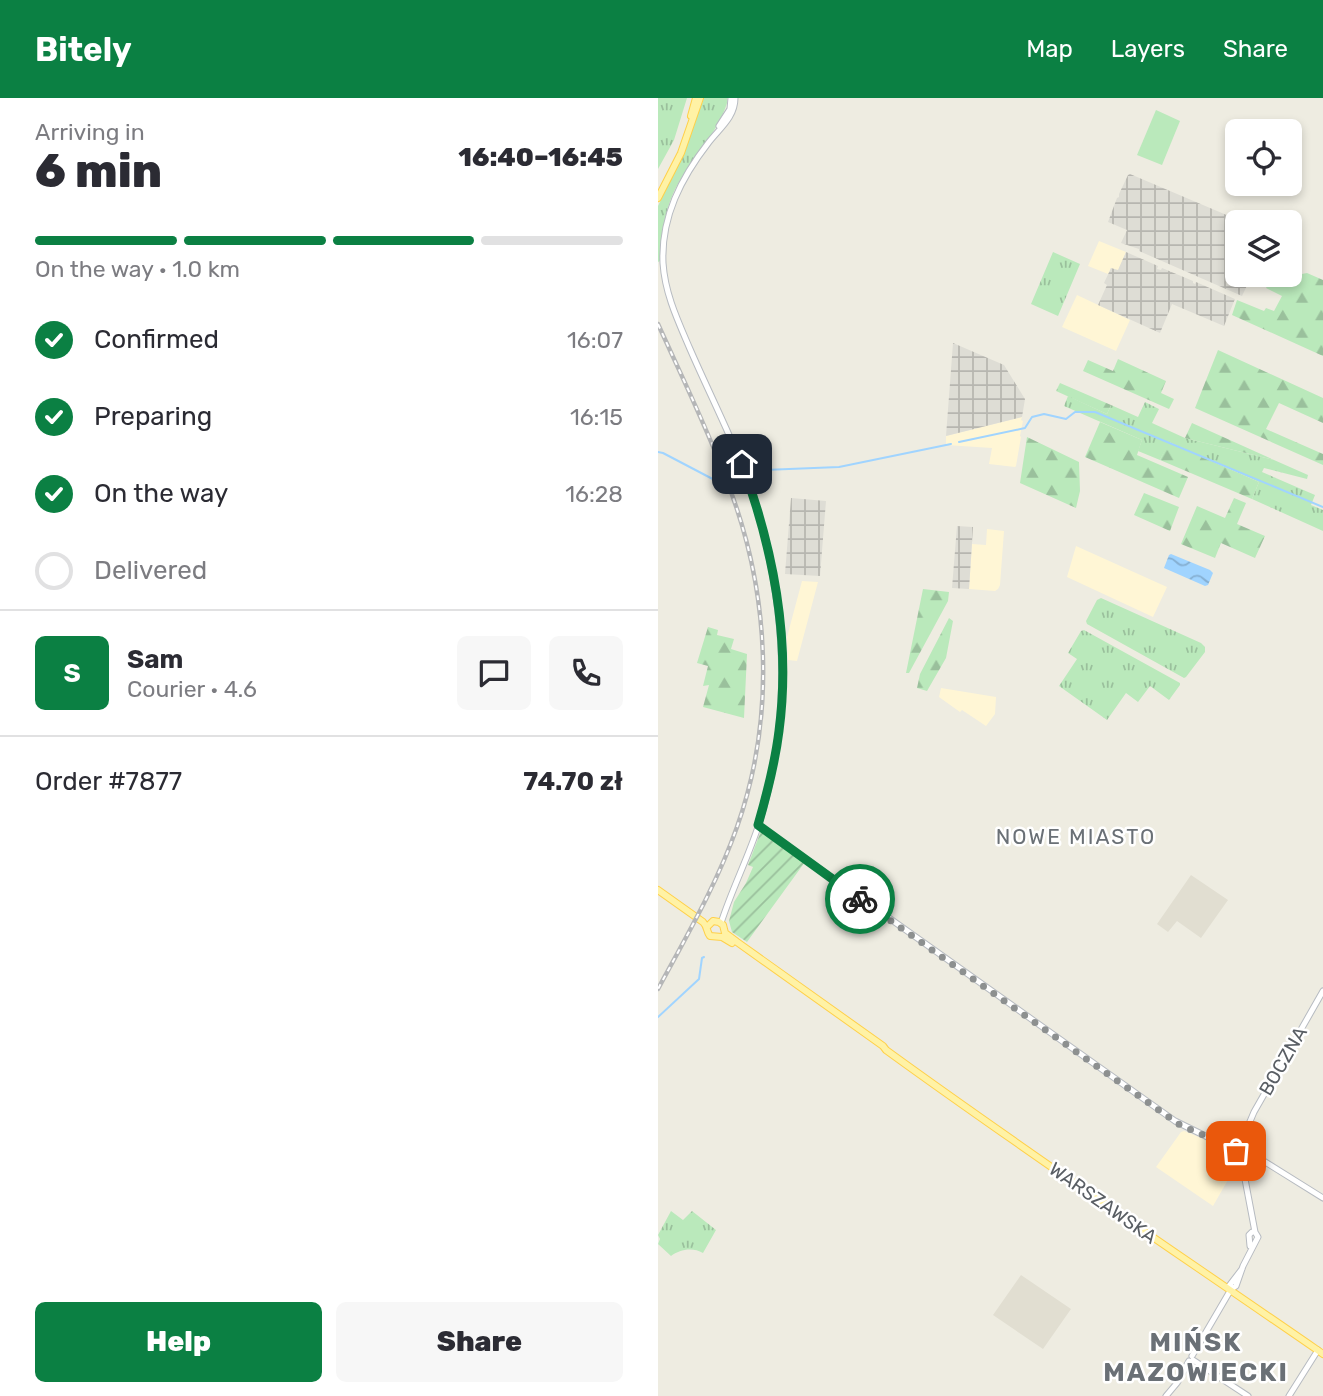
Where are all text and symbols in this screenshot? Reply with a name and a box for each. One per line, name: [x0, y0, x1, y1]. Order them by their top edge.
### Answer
text: Bitely: [35, 30, 132, 69]
text: Map: [1026, 35, 1073, 63]
text: Layers: [1111, 35, 1185, 63]
text: Share: [1223, 35, 1288, 63]
text: Arriving in: [35, 118, 145, 146]
map controls: [1225, 119, 1302, 287]
button: locate: [1225, 119, 1302, 196]
text: 16:40–16:45: [458, 142, 623, 173]
text: 6 min: [35, 144, 162, 199]
button: layers: [1225, 210, 1302, 287]
text: On the way · 1.0 km: [35, 255, 240, 283]
icon: check: [35, 321, 73, 359]
text: Confirmed: [94, 324, 219, 355]
text: 16:07: [567, 326, 623, 354]
icon: check: [35, 398, 73, 436]
text: Preparing: [94, 401, 212, 432]
text: 16:15: [570, 403, 623, 431]
pin: [712, 434, 772, 494]
icon: home: [723, 445, 761, 483]
icon: check: [35, 475, 73, 513]
text: On the way: [94, 478, 228, 509]
text: 16:28: [565, 480, 623, 508]
text: Delivered: [94, 555, 207, 586]
button: chat: [457, 636, 531, 710]
button: phone: [549, 636, 623, 710]
text: Sam: [127, 644, 183, 675]
text: S: [63, 658, 81, 689]
text: Courier · 4.6: [127, 675, 257, 703]
text: Order #7877: [35, 766, 182, 797]
text: 74.70 zł: [523, 766, 623, 797]
district label: NOWE MIASTO: [996, 824, 1156, 849]
courier: [825, 864, 895, 934]
icon: bike: [841, 880, 879, 918]
street label: BOCZNA: [1254, 1022, 1312, 1099]
pin: [1206, 1121, 1266, 1181]
icon: bag: [1217, 1132, 1255, 1170]
street label: WARSZAWSKA: [1045, 1157, 1162, 1249]
button: Help: [35, 1302, 322, 1382]
button: Share: [336, 1302, 623, 1382]
district label: MIŃSK MAZOWIECKI: [1103, 1327, 1289, 1388]

